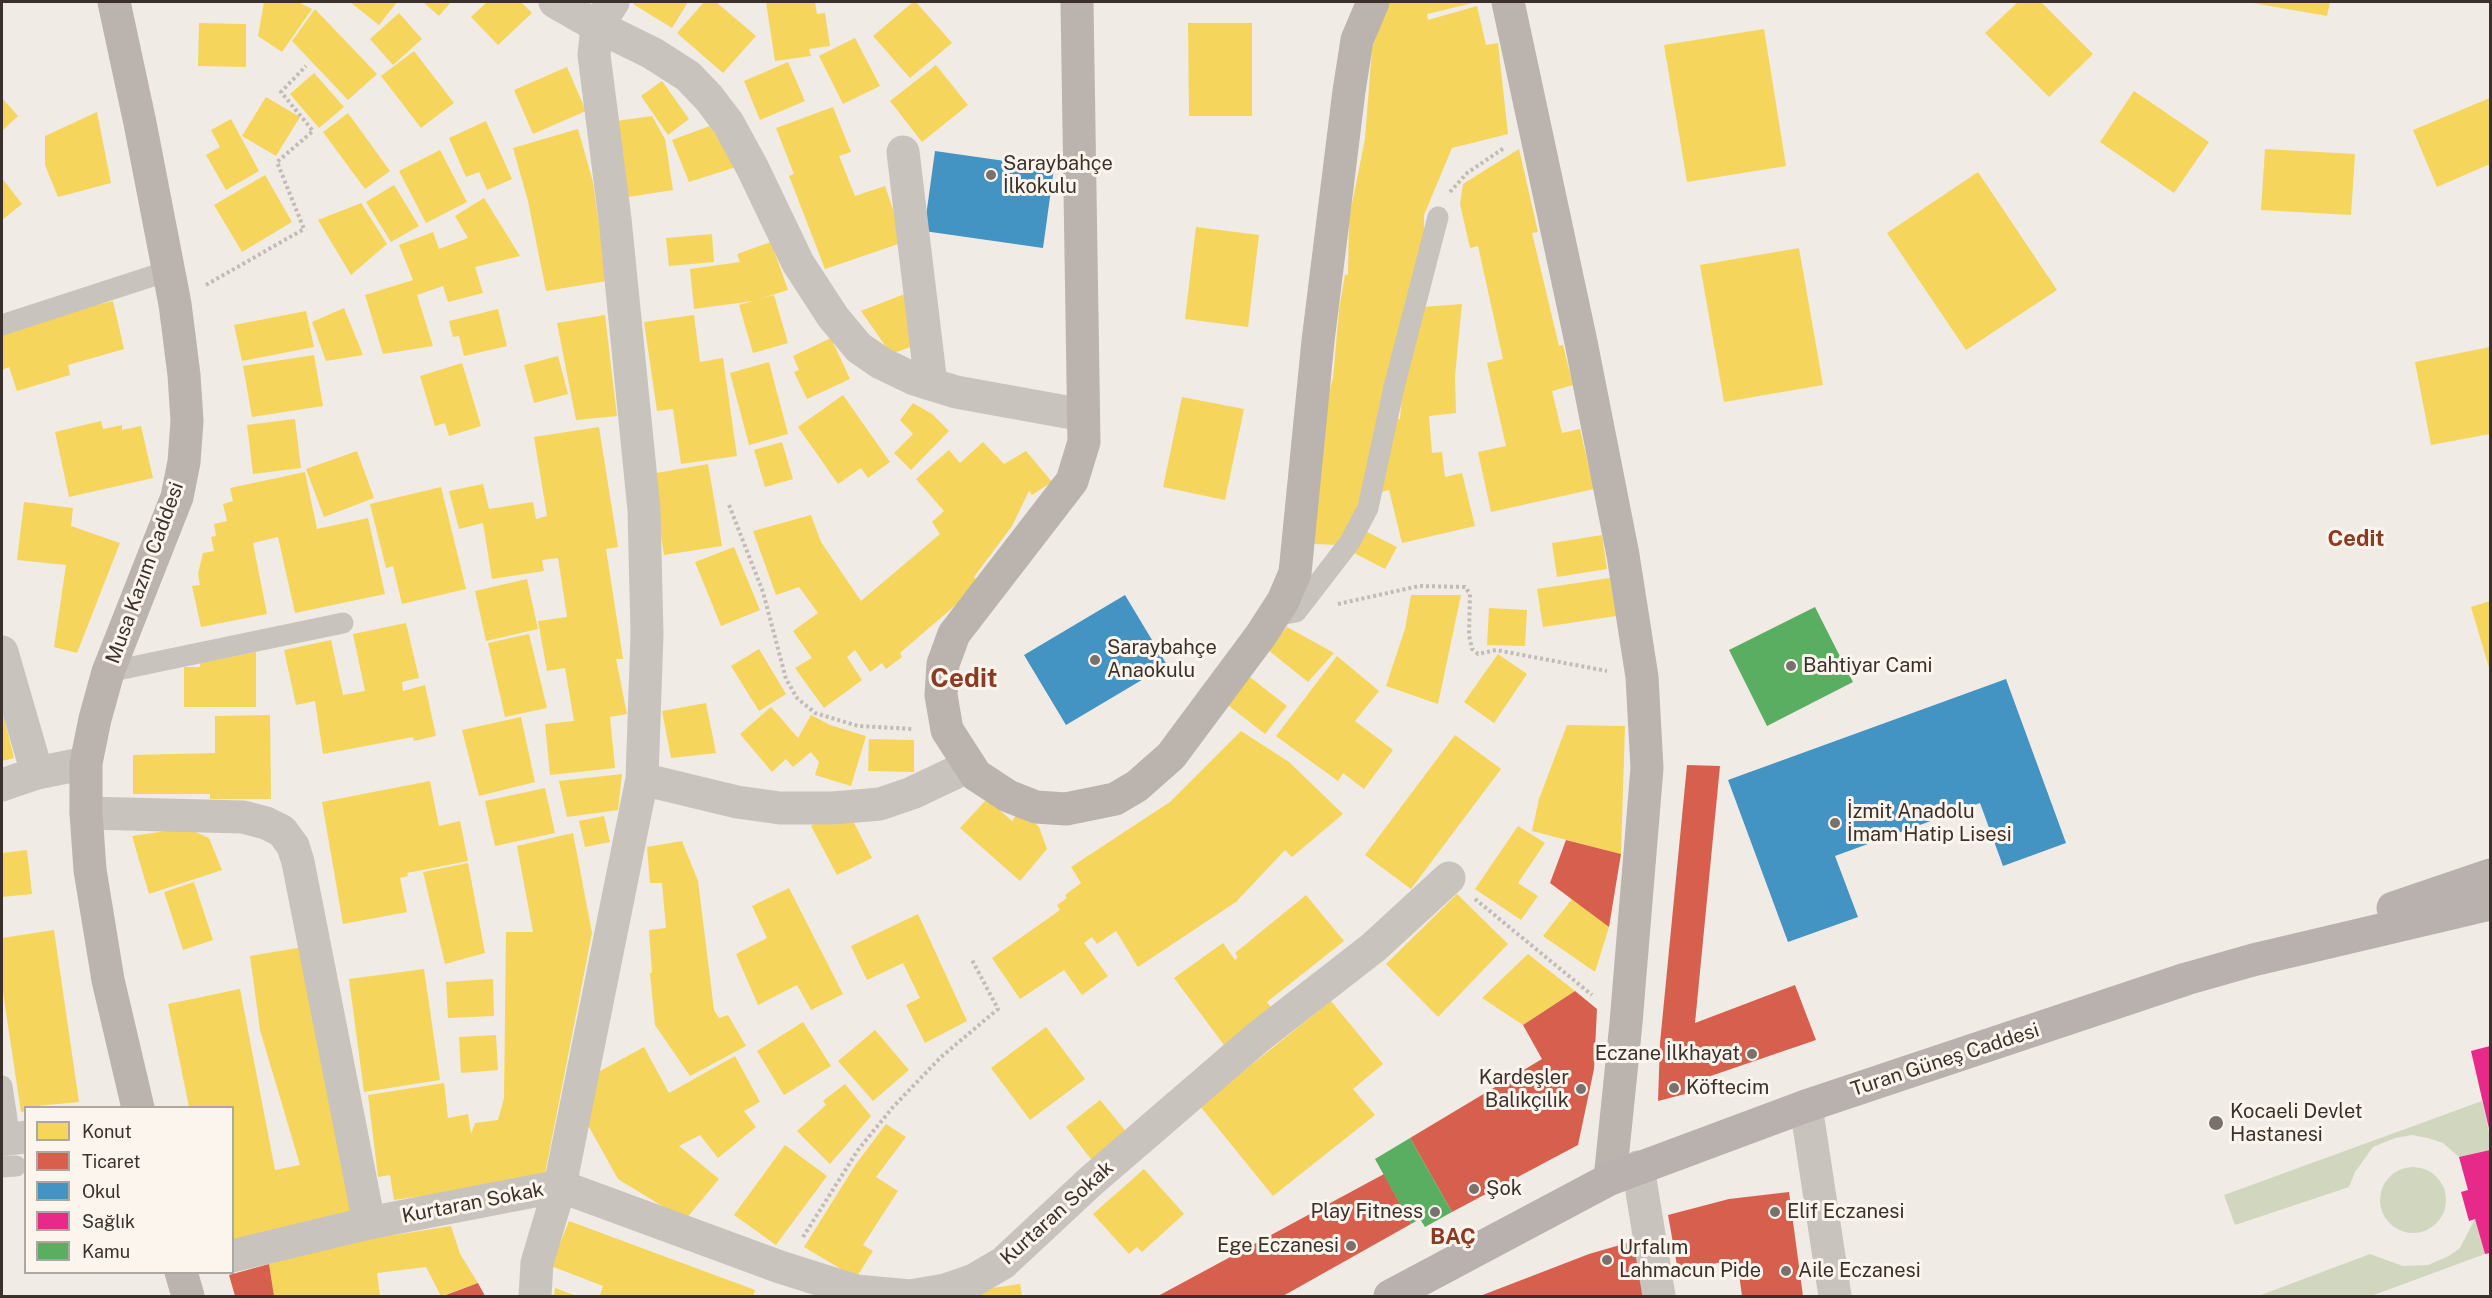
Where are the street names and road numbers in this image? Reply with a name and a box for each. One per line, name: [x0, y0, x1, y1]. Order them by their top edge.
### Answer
street label: Musa Kazım Caddesi: [101, 479, 189, 667]
street label: Turan Güneş Caddesi: [1848, 1018, 2042, 1102]
street label: Kurtaran Sokak: [995, 1156, 1119, 1270]
street label: Kurtaran Sokak: [400, 1177, 546, 1229]

